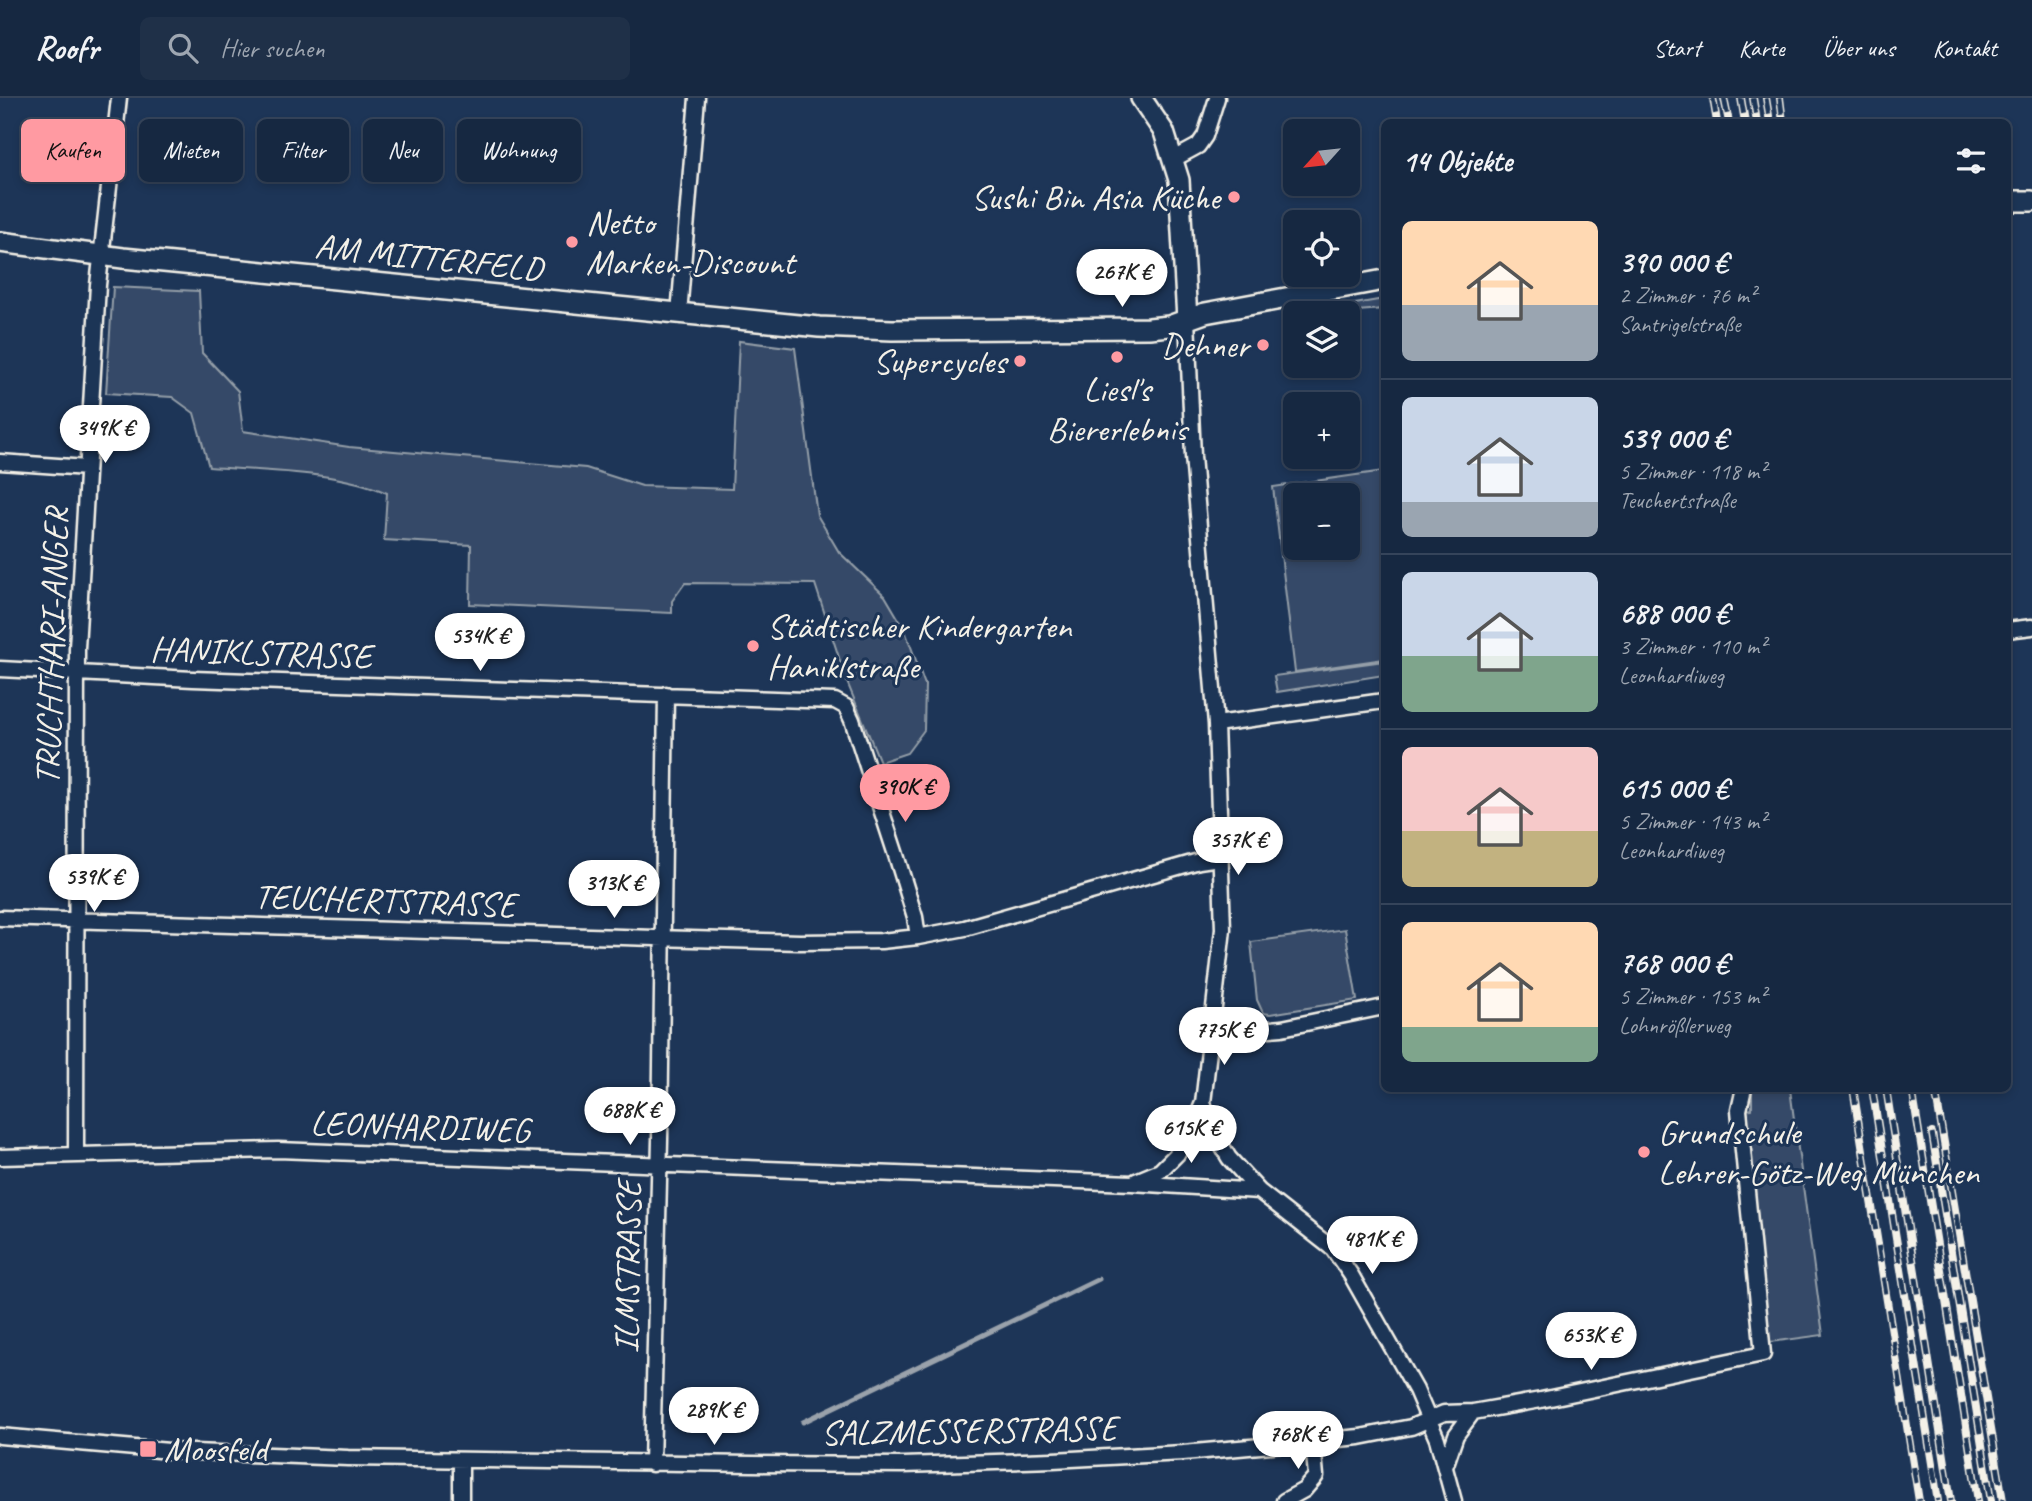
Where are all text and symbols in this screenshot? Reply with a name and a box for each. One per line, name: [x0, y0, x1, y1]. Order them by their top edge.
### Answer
search box: [140, 17, 630, 80]
text: Roofr: [35, 27, 98, 69]
icon: search: [164, 29, 202, 67]
text: Hier suchen: [220, 32, 325, 65]
text: Start: [1654, 33, 1701, 63]
text: Karte: [1739, 33, 1785, 63]
text: Über uns: [1823, 33, 1895, 63]
text: Kontakt: [1933, 33, 1997, 63]
chip: Kaufen: [21, 119, 125, 182]
chip: Mieten: [139, 119, 243, 182]
chip: Filter: [257, 119, 349, 182]
chip: Neu: [363, 119, 443, 182]
chip: Wohnung: [457, 119, 581, 182]
north arrow: [1283, 119, 1360, 196]
map controls: [1283, 119, 1360, 560]
text: 14 Objekte: [1402, 142, 1512, 180]
icon: filters: [1952, 142, 1990, 180]
place label: Sushi Bin Asia Küche: [971, 175, 1223, 220]
marker: Sushi Bin Asia Küche: [1226, 189, 1242, 205]
place label: Netto Marken-Discount: [586, 200, 798, 285]
button: locate: [1283, 210, 1360, 287]
street label: AM MITTERFELD: [313, 223, 548, 292]
marker: Netto Marken-Discount: [564, 234, 580, 250]
text: 390 000 €: [1619, 243, 1728, 281]
icon: home: [1458, 249, 1542, 333]
pin: 267K €: [1065, 250, 1179, 309]
text: 267K €: [1092, 257, 1152, 286]
text: 2 Zimmer · 76 m²: [1619, 281, 1756, 310]
button: layers: [1283, 301, 1360, 378]
text: Santrigelstraße: [1619, 310, 1741, 339]
place label: Dehner: [1161, 323, 1251, 368]
marker: Dehner: [1255, 337, 1271, 353]
place label: Supercycles: [873, 339, 1009, 384]
marker: Liesl's Biererlebnis: [1109, 349, 1125, 365]
marker: Supercycles: [1012, 353, 1028, 369]
place label: Liesl's Biererlebnis: [1047, 367, 1190, 452]
button: +: [1283, 392, 1360, 469]
pin: 349K €: [48, 406, 162, 465]
text: 349K €: [76, 413, 134, 442]
text: 539 000 €: [1619, 419, 1727, 457]
icon: home: [1458, 425, 1542, 509]
text: 5 Zimmer · 118 m²: [1619, 457, 1766, 486]
button: −: [1283, 483, 1360, 560]
text: Teuchertstraße: [1619, 486, 1736, 515]
street label: TRUCHTHARI-ANGER: [24, 504, 79, 786]
text: 688 000 €: [1619, 594, 1729, 632]
icon: home: [1458, 600, 1542, 684]
place label: Städtischer Kindergarten Haniklstraße: [767, 604, 1073, 689]
pin: 534K €: [423, 614, 537, 673]
text: 534K €: [451, 621, 509, 650]
street label: HANIKLSTRASSE: [150, 626, 377, 679]
text: 3 Zimmer · 110 m²: [1619, 632, 1766, 661]
marker: Städtischer Kindergarten Haniklstraße: [745, 638, 761, 654]
text: Leonhardiweg: [1619, 661, 1724, 690]
pin: 390K €: [848, 764, 962, 824]
text: 615 000 €: [1619, 769, 1728, 807]
text: 390K €: [876, 772, 934, 801]
icon: home: [1458, 775, 1542, 859]
text: 5 Zimmer · 143 m²: [1619, 807, 1766, 836]
pin: 357K €: [1181, 818, 1295, 877]
text: 357K €: [1209, 825, 1267, 854]
text: Leonhardiweg: [1619, 836, 1724, 865]
pin: 539K €: [37, 854, 151, 914]
pin: 313K €: [557, 860, 671, 920]
text: 539K €: [65, 862, 123, 891]
text: 313K €: [585, 868, 643, 897]
street label: TEUCHERTSTRASSE: [254, 873, 521, 928]
text: 768 000 €: [1619, 944, 1729, 982]
icon: home: [1458, 950, 1542, 1034]
text: 5 Zimmer · 153 m²: [1619, 982, 1766, 1011]
pin: 775K €: [1167, 1007, 1281, 1067]
text: Lohnrößlerweg: [1619, 1011, 1731, 1040]
text: 775K €: [1195, 1015, 1253, 1044]
pin: 688K €: [573, 1088, 687, 1147]
text: 688K €: [600, 1095, 660, 1124]
street label: LEONHARDIWEG: [310, 1100, 534, 1153]
pin: 615K €: [1134, 1105, 1248, 1165]
place label: Grundschule Lehrer-Götz-Weg München: [1658, 1110, 1980, 1195]
text: 615K €: [1162, 1113, 1220, 1142]
marker: Grundschule Lehrer-Götz-Weg München: [1636, 1144, 1652, 1160]
street label: ILMSTRASSE: [603, 1176, 652, 1354]
pin: 481K €: [1315, 1216, 1429, 1276]
text: 481K €: [1343, 1224, 1401, 1253]
pin: 653K €: [1534, 1312, 1648, 1372]
text: 653K €: [1562, 1320, 1620, 1349]
pin: 289K €: [657, 1388, 771, 1447]
text: 289K €: [685, 1395, 743, 1424]
street label: SALZMESSERSTRASSE: [821, 1405, 1122, 1456]
pin: 768K €: [1241, 1412, 1355, 1471]
text: 768K €: [1268, 1419, 1328, 1448]
place label: Moosfeld: [164, 1427, 272, 1472]
marker: Moosfeld: [138, 1439, 158, 1459]

